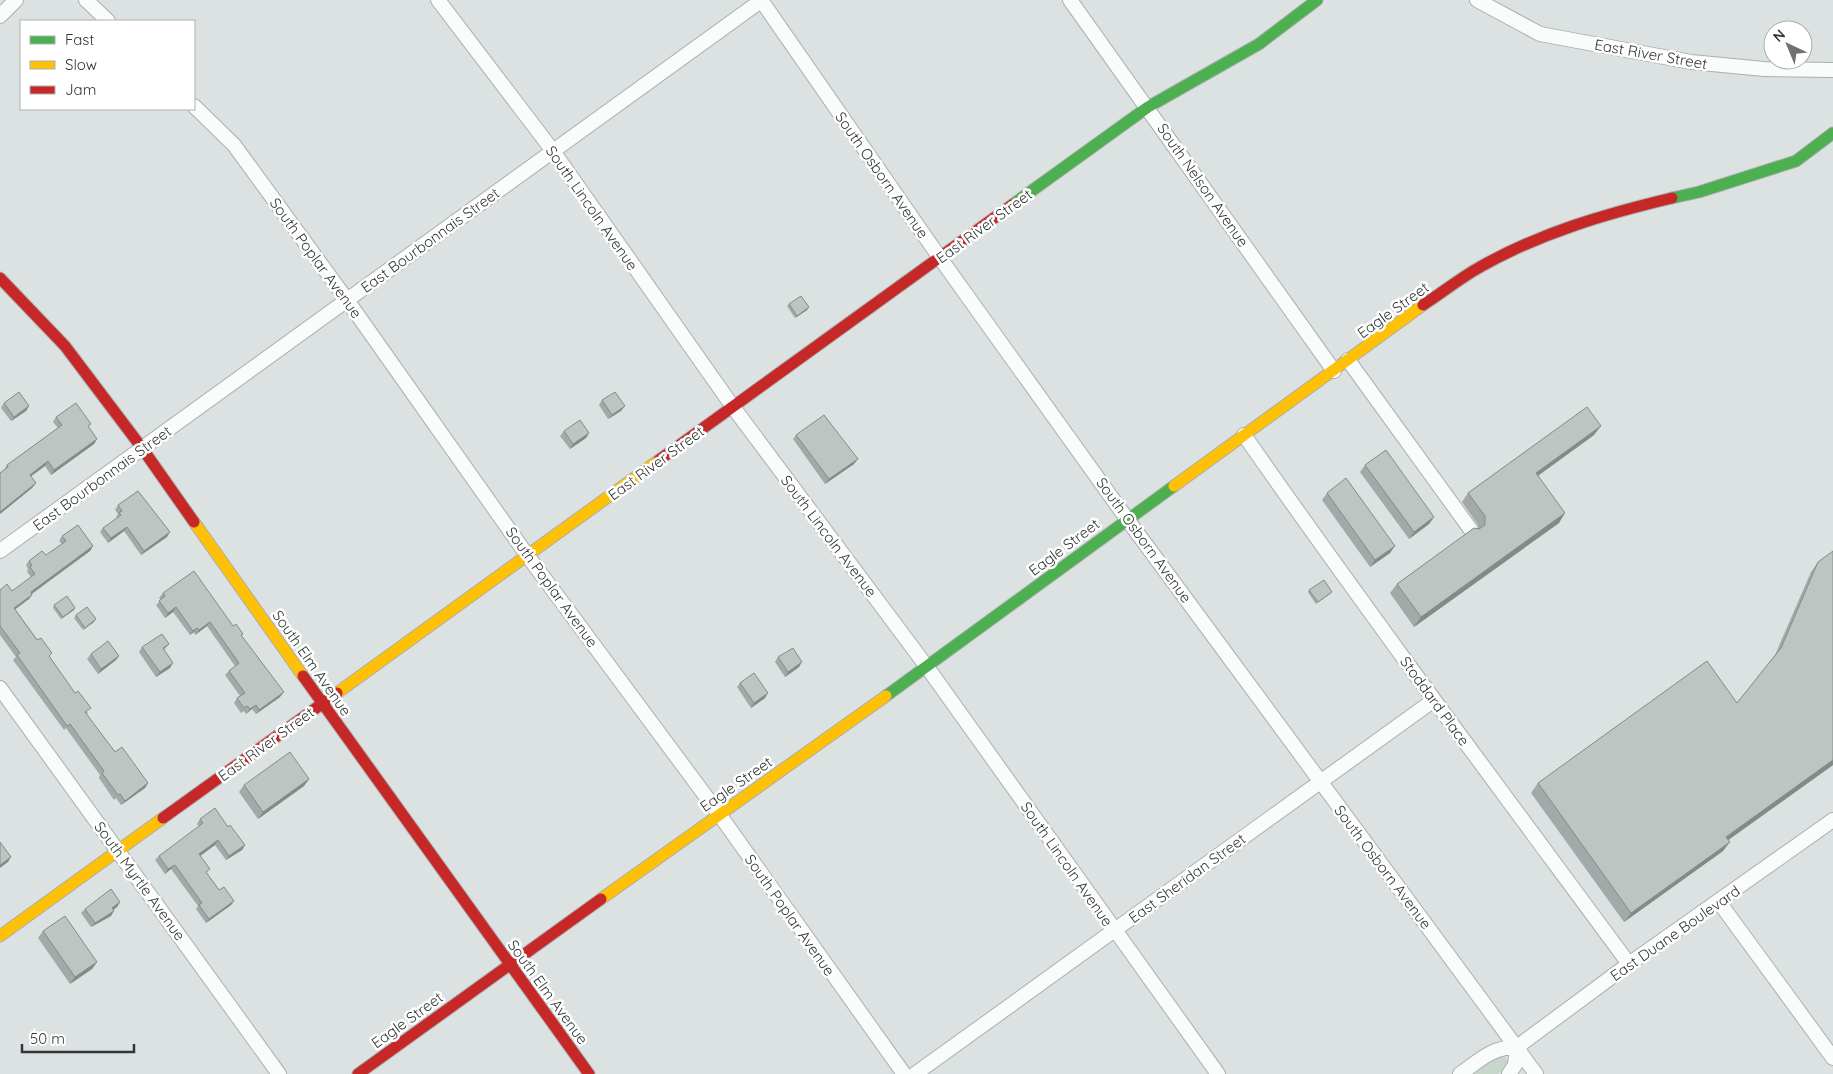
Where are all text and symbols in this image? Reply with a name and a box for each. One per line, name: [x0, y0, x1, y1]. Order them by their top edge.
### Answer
legend: [20, 20, 195, 110]
north arrow: [1763, 20, 1813, 70]
text: N: [1769, 26, 1789, 46]
text: Fast: [65, 30, 94, 49]
street label: East River Street: [1593, 35, 1709, 73]
text: Slow: [65, 55, 97, 74]
text: Jam: [65, 80, 96, 99]
street label: South Osborn Avenue: [831, 108, 933, 242]
street label: South Nelson Avenue: [1153, 119, 1253, 251]
street label: South Lincoln Avenue: [542, 142, 642, 274]
street label: East Bourbonnais Street: [357, 183, 503, 297]
street label: East River Street: [932, 185, 1036, 267]
street label: South Poplar Avenue: [266, 194, 366, 322]
street label: Eagle Street: [1354, 278, 1432, 342]
street label: East Bourbonnais Street: [29, 421, 175, 535]
street label: East River Street: [604, 422, 708, 504]
street label: South Lincoln Avenue: [777, 471, 881, 601]
street label: South Osborn Avenue: [1092, 474, 1196, 606]
street label: Eagle Street: [1025, 514, 1103, 580]
street label: South Poplar Avenue: [502, 523, 602, 651]
street label: South Elm Avenue: [268, 606, 356, 720]
street label: Stoddard Place: [1396, 652, 1474, 750]
street label: East River Street: [214, 703, 318, 785]
street label: Eagle Street: [696, 752, 776, 816]
street label: South Lincoln Avenue: [1017, 798, 1117, 930]
street label: South Osborn Avenue: [1330, 801, 1436, 933]
street label: South Myrtle Avenue: [90, 818, 190, 944]
street label: East Sheridan Street: [1125, 829, 1249, 927]
street label: South Poplar Avenue: [741, 850, 839, 980]
street label: East Duane Boulevard: [1606, 881, 1744, 985]
street label: South Elm Avenue: [504, 936, 592, 1048]
street label: Eagle Street: [368, 988, 446, 1052]
scale bar: [22, 1022, 135, 1054]
text: 50 m: [30, 1029, 65, 1048]

